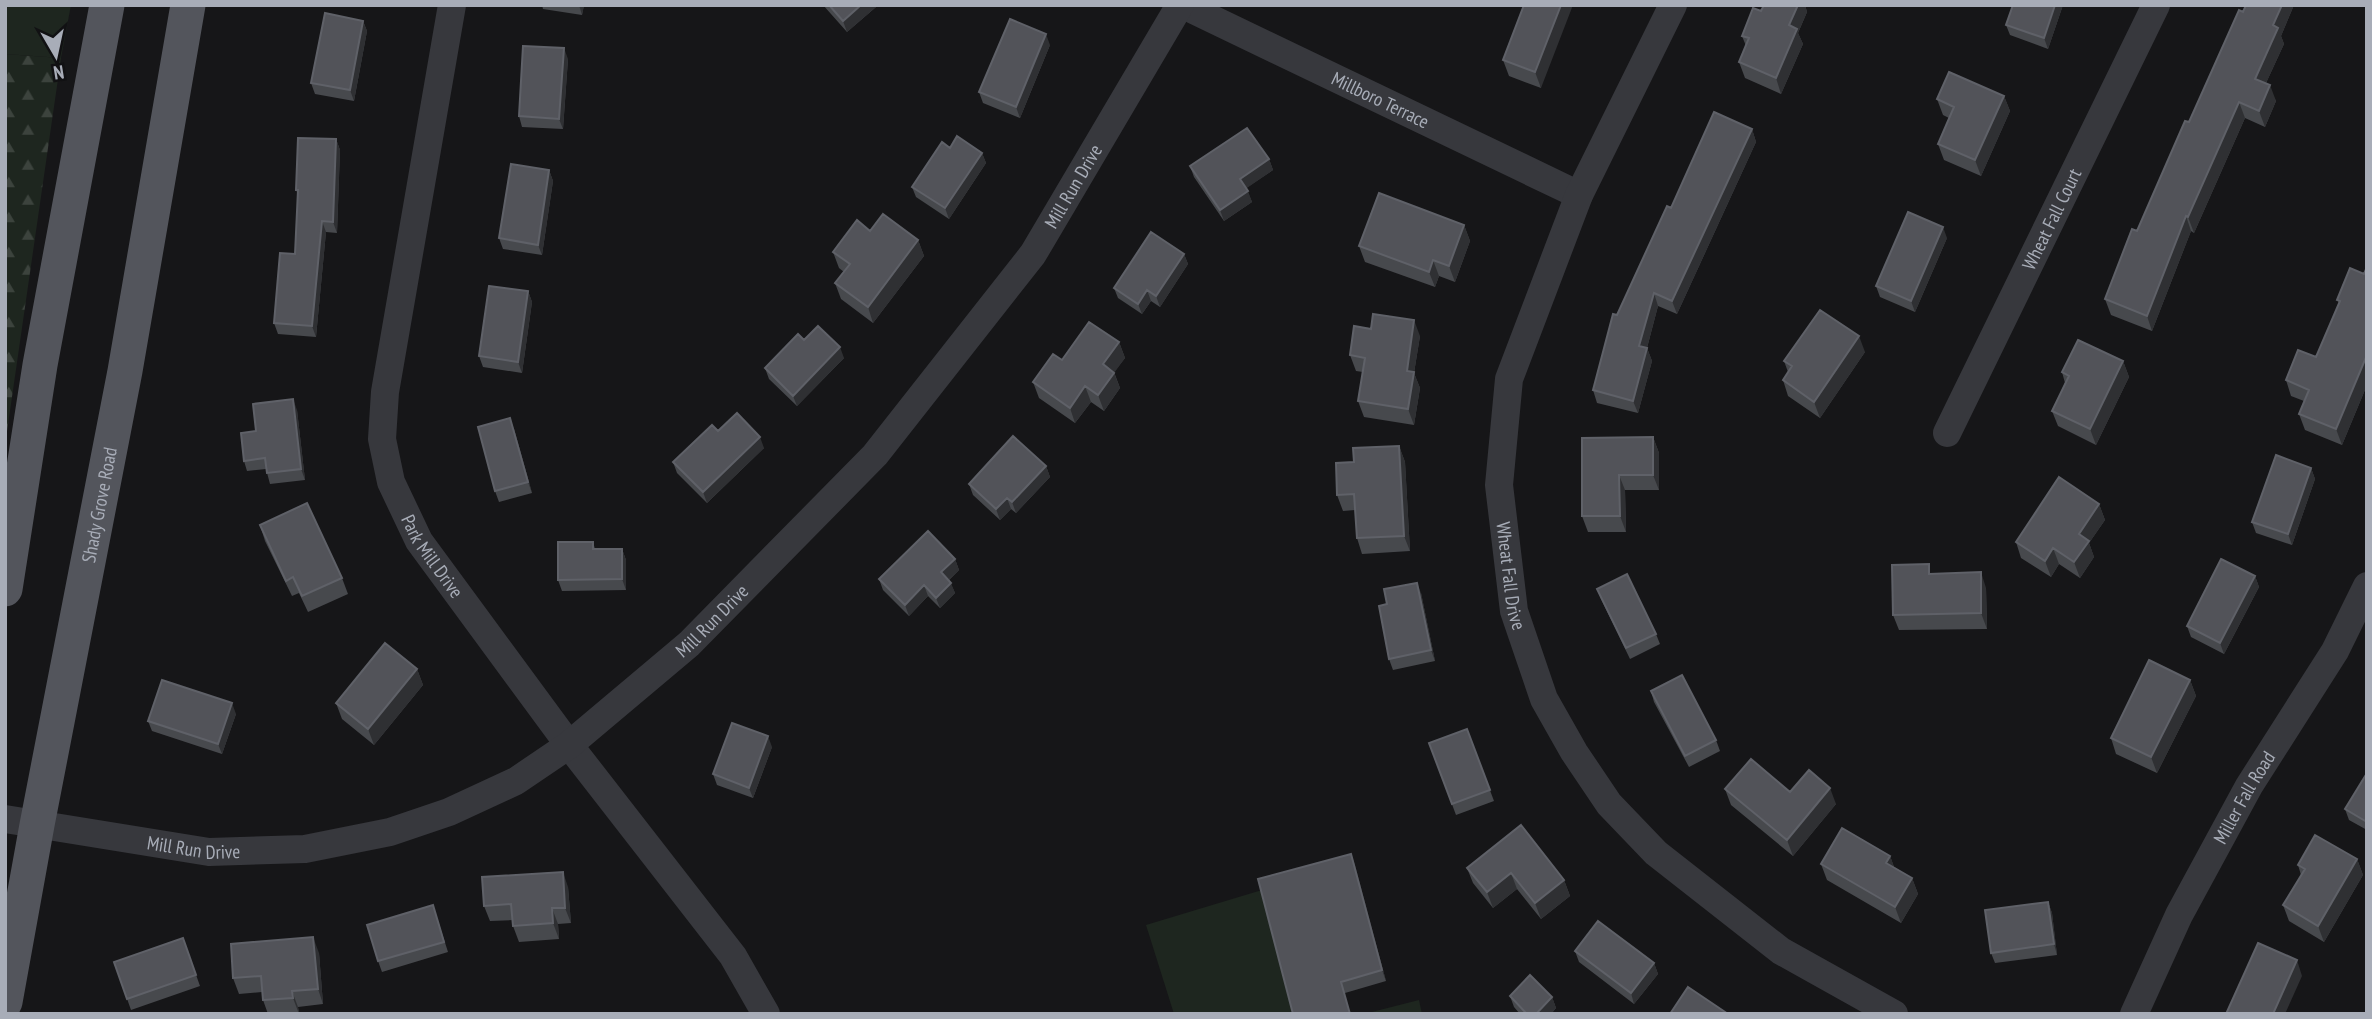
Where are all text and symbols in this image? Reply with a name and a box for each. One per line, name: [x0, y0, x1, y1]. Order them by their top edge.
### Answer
north arrow: [21, 21, 91, 91]
text: N: [52, 60, 66, 85]
street label: Millboro Terrace: [1328, 66, 1433, 133]
street label: Mill Run Drive: [1039, 140, 1107, 233]
street label: Wheat Fall Court: [2017, 164, 2087, 274]
street label: Shady Grove Road: [76, 445, 122, 565]
street label: Park Mill Drive: [396, 511, 469, 603]
street label: Wheat Fall Drive: [1491, 521, 1532, 633]
street label: Mill Run Drive: [670, 579, 753, 662]
street label: Miller Fall Road: [2208, 747, 2280, 848]
street label: Mill Run Drive: [146, 830, 241, 864]

